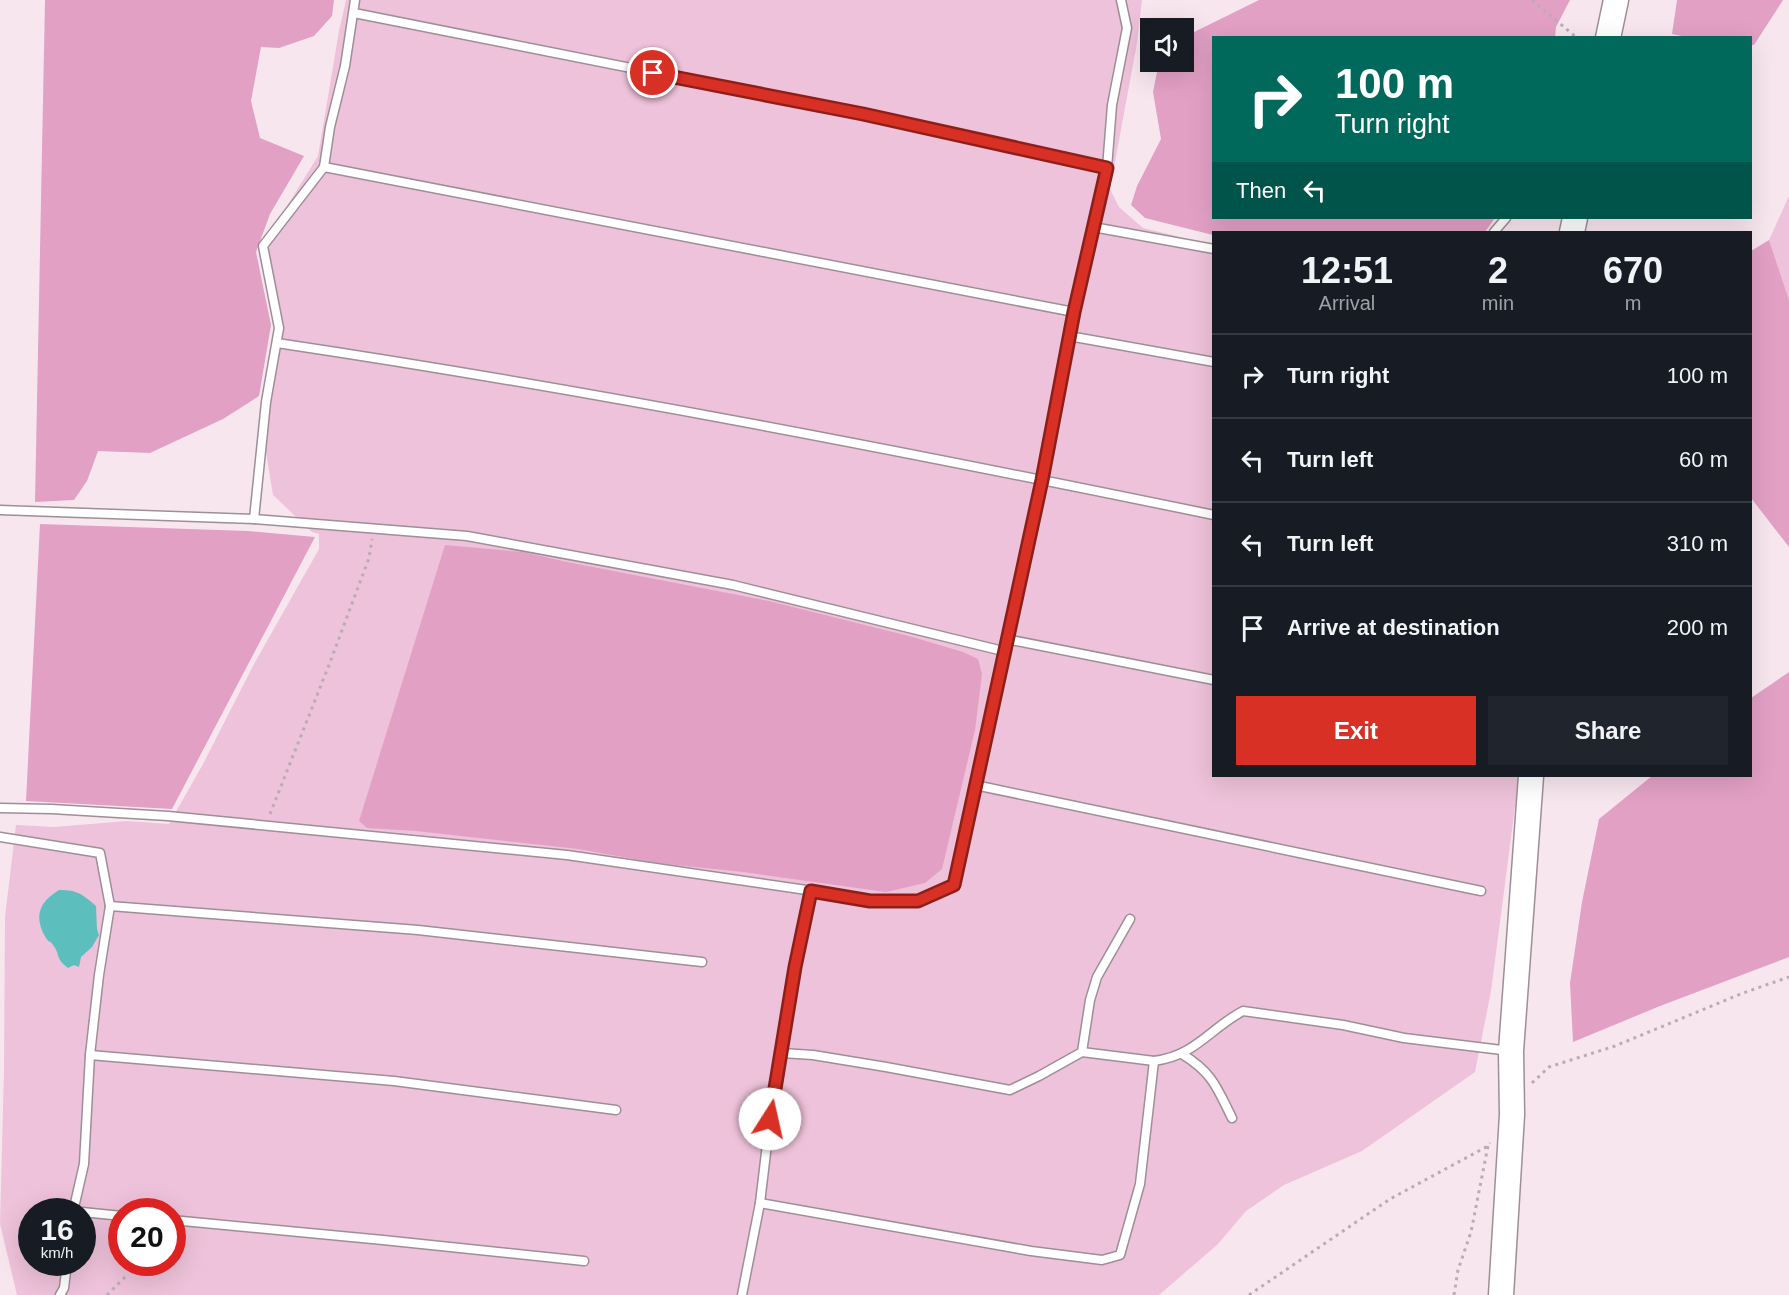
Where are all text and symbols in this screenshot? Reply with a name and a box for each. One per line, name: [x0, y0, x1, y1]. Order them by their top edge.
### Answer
map controls: [1140, 18, 1194, 72]
button: sound: [1140, 18, 1194, 72]
pin: [627, 47, 678, 98]
icon: arrive: [636, 56, 669, 89]
icon: right: [1236, 60, 1314, 138]
text: 100 m: [1335, 60, 1454, 107]
text: Turn right: [1335, 109, 1450, 139]
icon: left: [1298, 174, 1331, 207]
text: Then: [1236, 178, 1286, 203]
text: 12:51: [1301, 250, 1393, 291]
text: 2: [1488, 250, 1508, 291]
text: 670: [1603, 250, 1663, 291]
text: Arrival: [1319, 292, 1375, 314]
text: min: [1482, 292, 1514, 314]
text: m: [1625, 292, 1641, 314]
icon: right: [1236, 360, 1269, 393]
text: Turn right: [1287, 363, 1389, 388]
text: 100 m: [1667, 363, 1728, 388]
icon: left: [1236, 444, 1269, 477]
text: Turn left: [1287, 447, 1373, 472]
text: 60 m: [1679, 447, 1728, 472]
icon: left: [1236, 528, 1269, 561]
text: Turn left: [1287, 531, 1373, 556]
text: 310 m: [1667, 531, 1728, 556]
icon: arrive: [1236, 612, 1269, 645]
text: Arrive at destination: [1287, 615, 1500, 640]
text: 200 m: [1667, 615, 1728, 640]
button: Exit: [1236, 696, 1476, 765]
button: Share: [1488, 696, 1728, 765]
position arrow: [738, 1087, 802, 1151]
speed limit sign: 20: [108, 1198, 186, 1276]
text: 16: [40, 1213, 74, 1246]
text: km/h: [41, 1244, 73, 1261]

